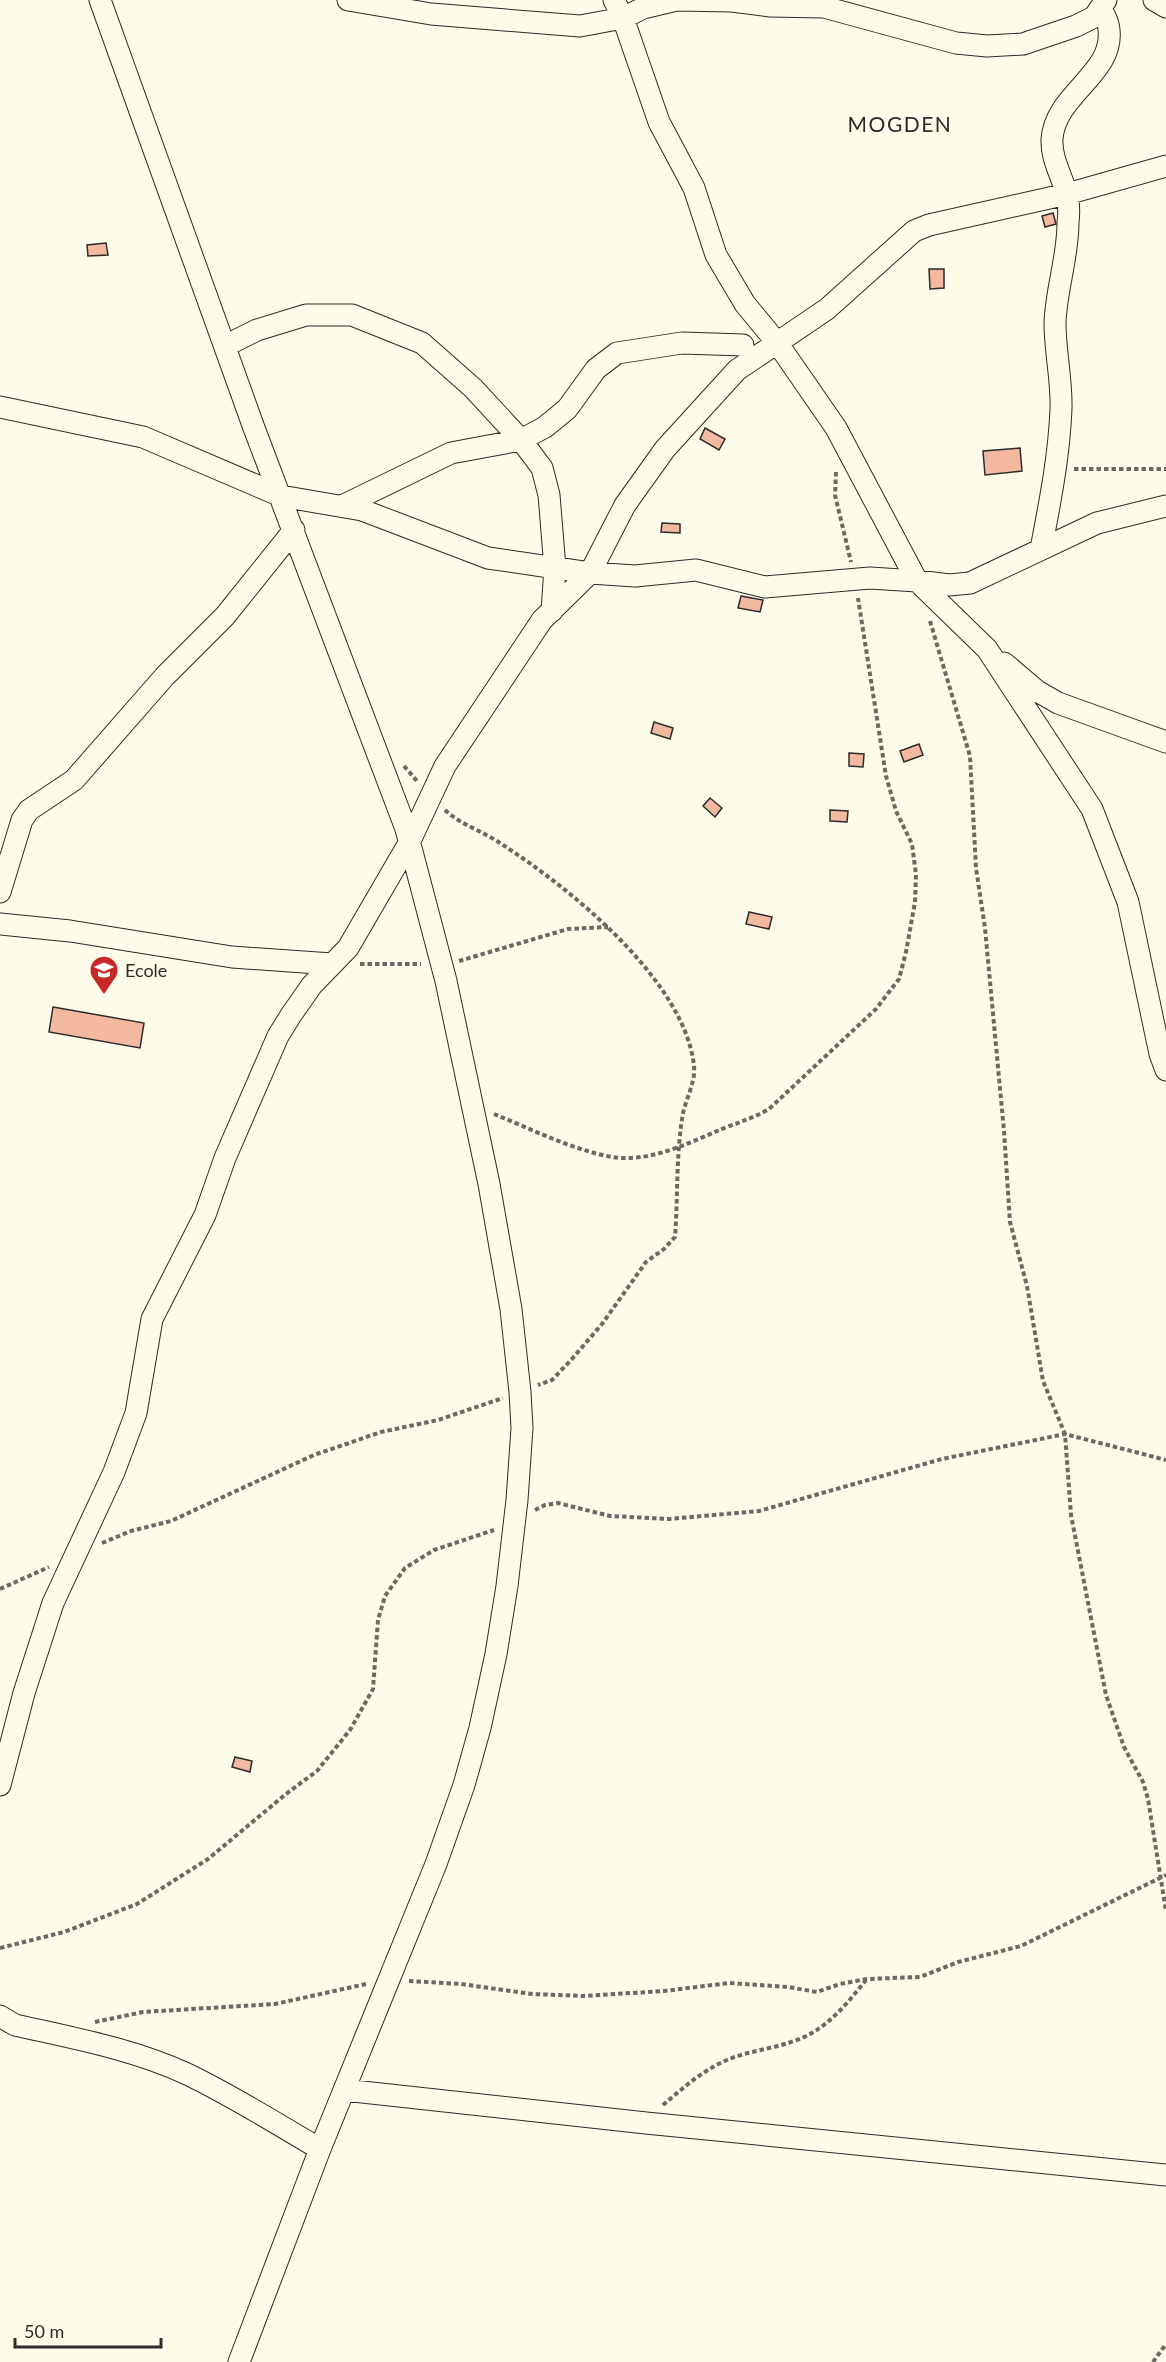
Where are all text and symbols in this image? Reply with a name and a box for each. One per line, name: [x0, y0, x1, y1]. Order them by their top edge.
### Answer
district label: MOGDEN: [848, 111, 952, 136]
school or university icon: Ecole: [88, 954, 120, 996]
place label: Ecole: [125, 959, 167, 981]
scale bar: [15, 2311, 160, 2349]
text: 50 m: [24, 2320, 64, 2342]

